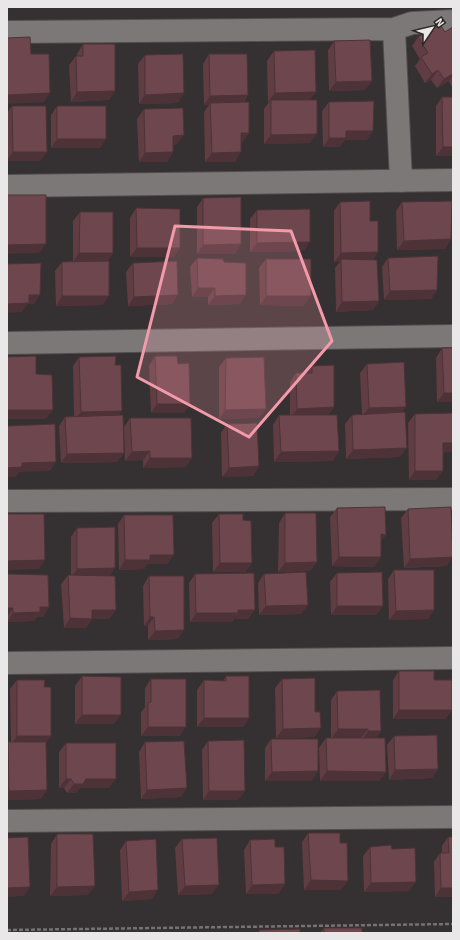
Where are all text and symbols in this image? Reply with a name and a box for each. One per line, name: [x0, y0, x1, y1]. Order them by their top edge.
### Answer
north arrow: [412, 8, 452, 48]
text: N: [432, 15, 448, 30]

